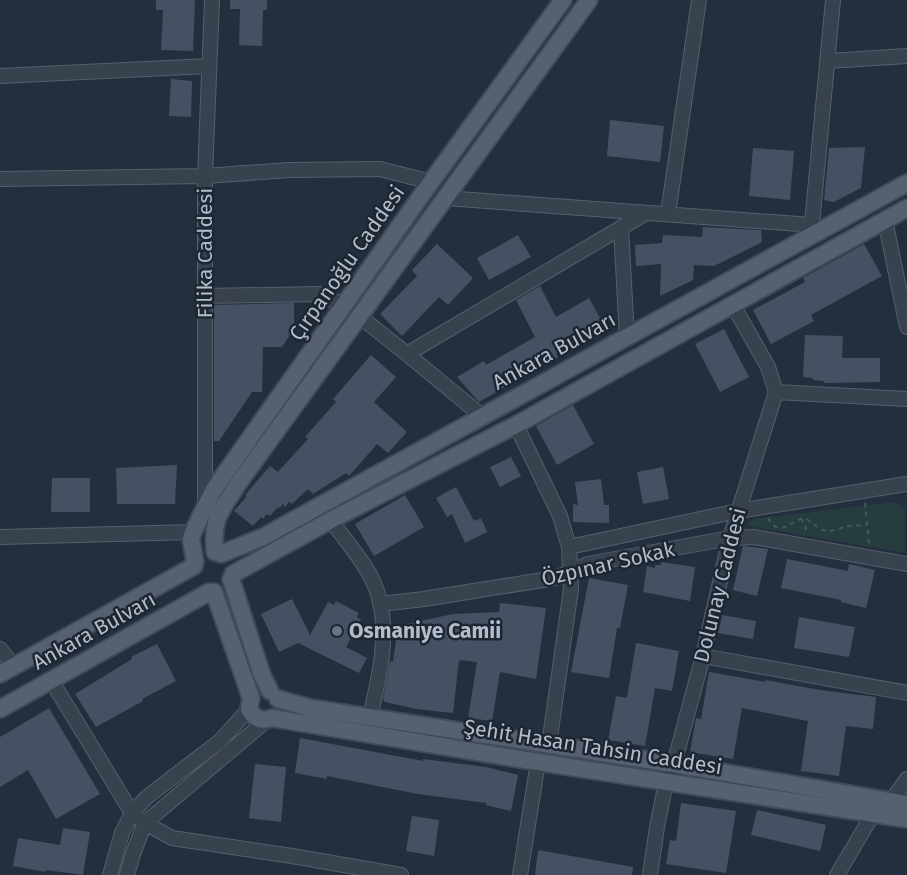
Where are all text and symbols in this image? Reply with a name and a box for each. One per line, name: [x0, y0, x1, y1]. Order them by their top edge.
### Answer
street label: Çırpanoğlu Caddesi: [284, 180, 410, 346]
street label: Filika Caddesi: [192, 188, 218, 318]
street label: Ankara Bulvarı: [488, 306, 620, 396]
street label: Dolunay Caddesi: [688, 505, 752, 665]
street label: Özpınar Sokak: [539, 536, 677, 592]
street label: Ankara Bulvarı: [28, 586, 160, 676]
place label: Osmaniye Camii: [349, 618, 501, 644]
marker: Osmaniye Camii: [330, 624, 344, 638]
street label: Şehit Hasan Tahsin Caddesi: [462, 714, 724, 780]

